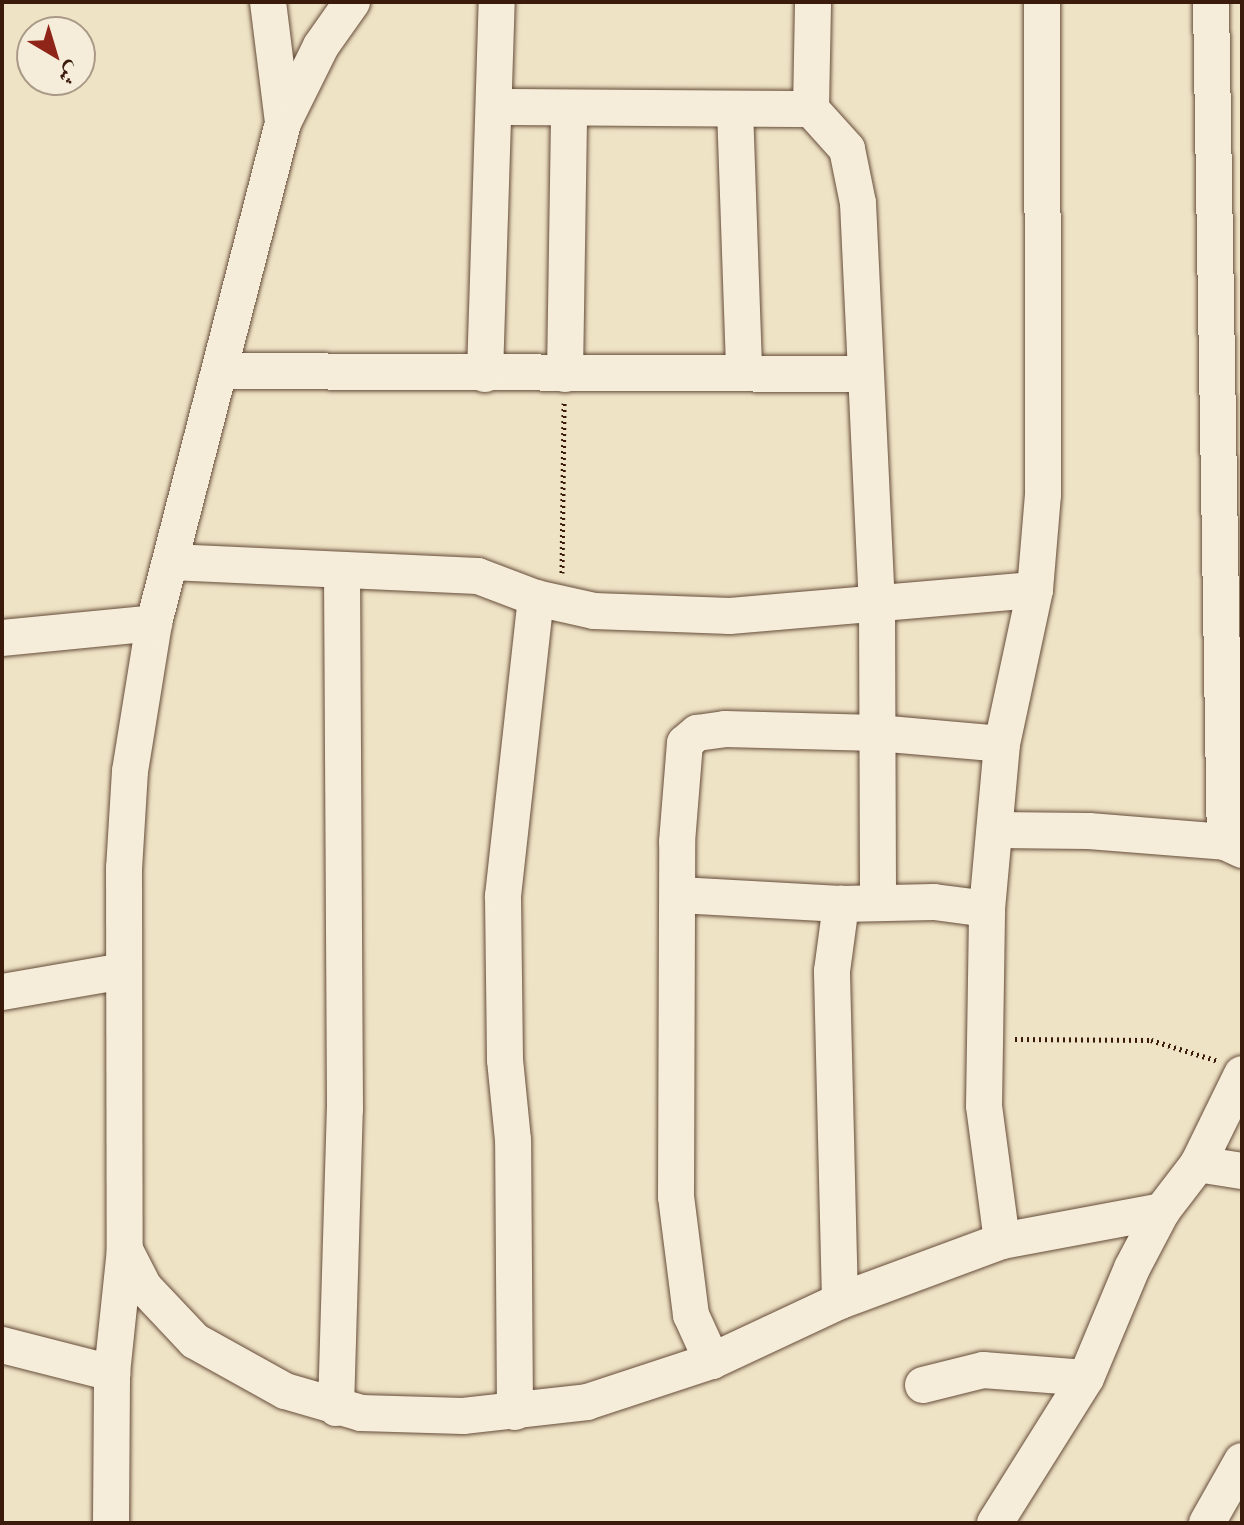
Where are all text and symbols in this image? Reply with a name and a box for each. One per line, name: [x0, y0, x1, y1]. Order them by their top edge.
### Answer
north arrow: [16, 16, 96, 96]
text: ش: [53, 56, 87, 91]

